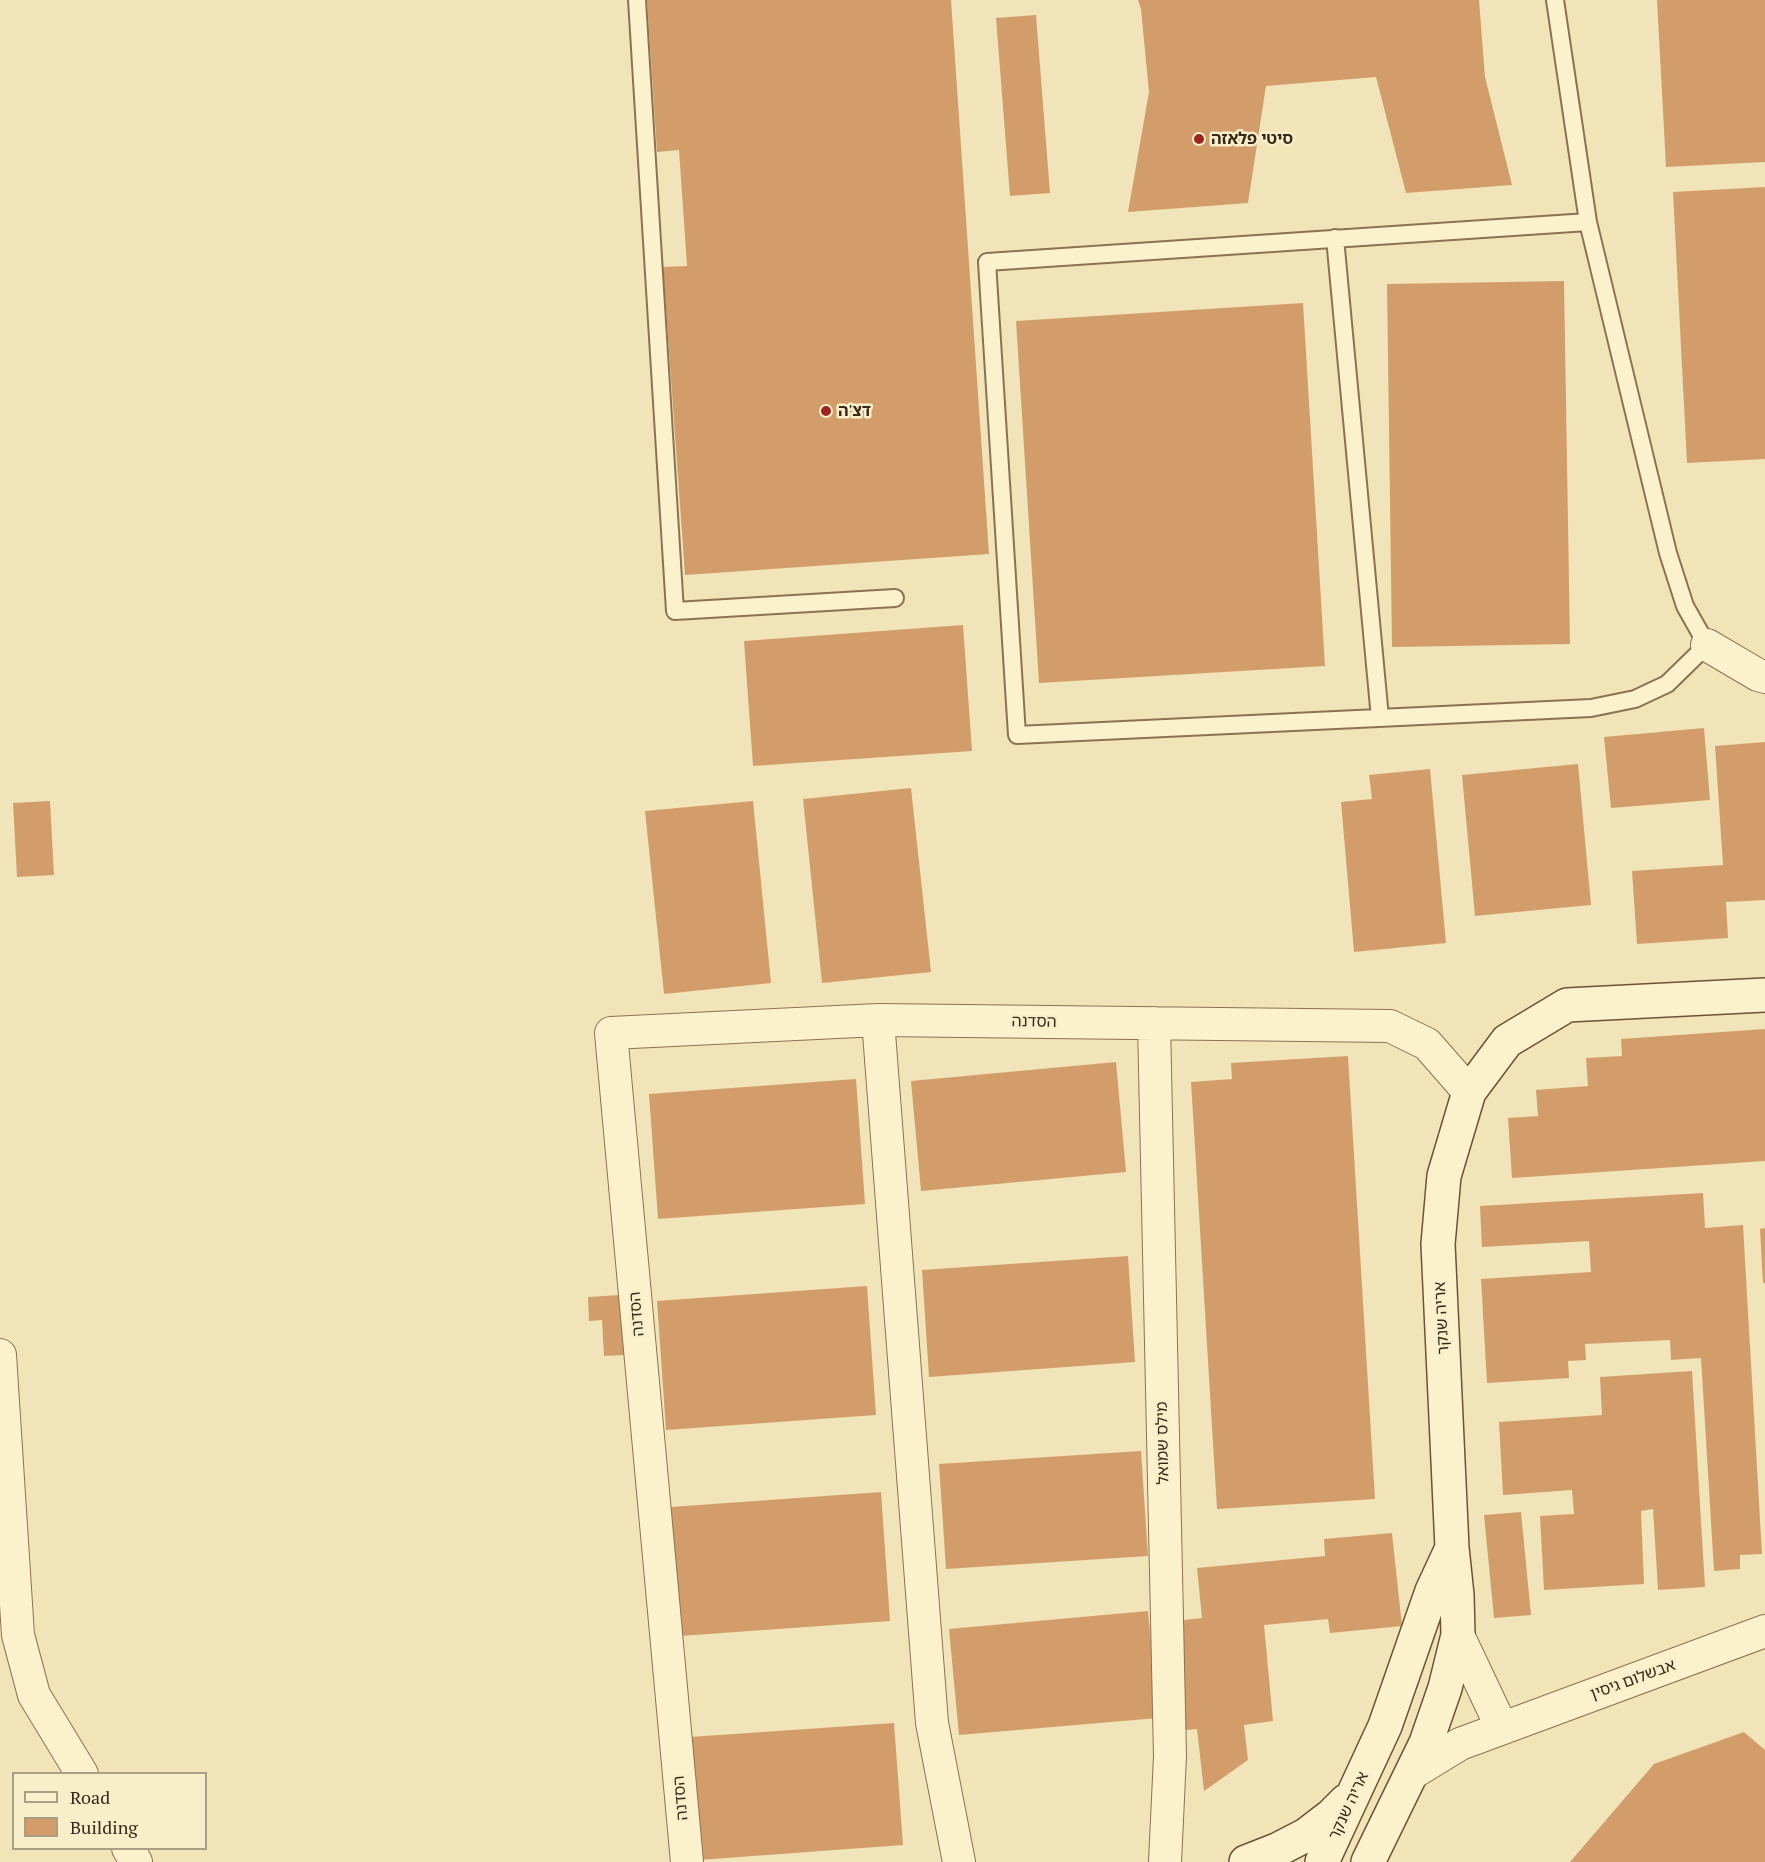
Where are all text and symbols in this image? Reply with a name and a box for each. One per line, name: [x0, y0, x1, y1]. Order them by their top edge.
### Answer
place label: סיטי פלאזה: [1211, 129, 1293, 149]
marker: סיטי פלאזה: [1192, 132, 1206, 146]
place label: דצ'ה: [838, 401, 871, 421]
marker: דצ'ה: [819, 404, 833, 418]
street label: הסדנה: [1011, 1012, 1057, 1032]
street label: אריה שנקר: [1431, 1281, 1453, 1355]
street label: הסדנה: [625, 1291, 649, 1337]
street label: מילס שמואל: [1153, 1401, 1173, 1485]
street label: אבשלום גיסין: [1588, 1656, 1678, 1704]
street label: אריה שנקר: [1325, 1769, 1373, 1843]
legend: [12, 1772, 207, 1850]
street label: הסדנה: [669, 1775, 693, 1821]
text: Road: [70, 1785, 110, 1809]
text: Building: [70, 1815, 138, 1839]

